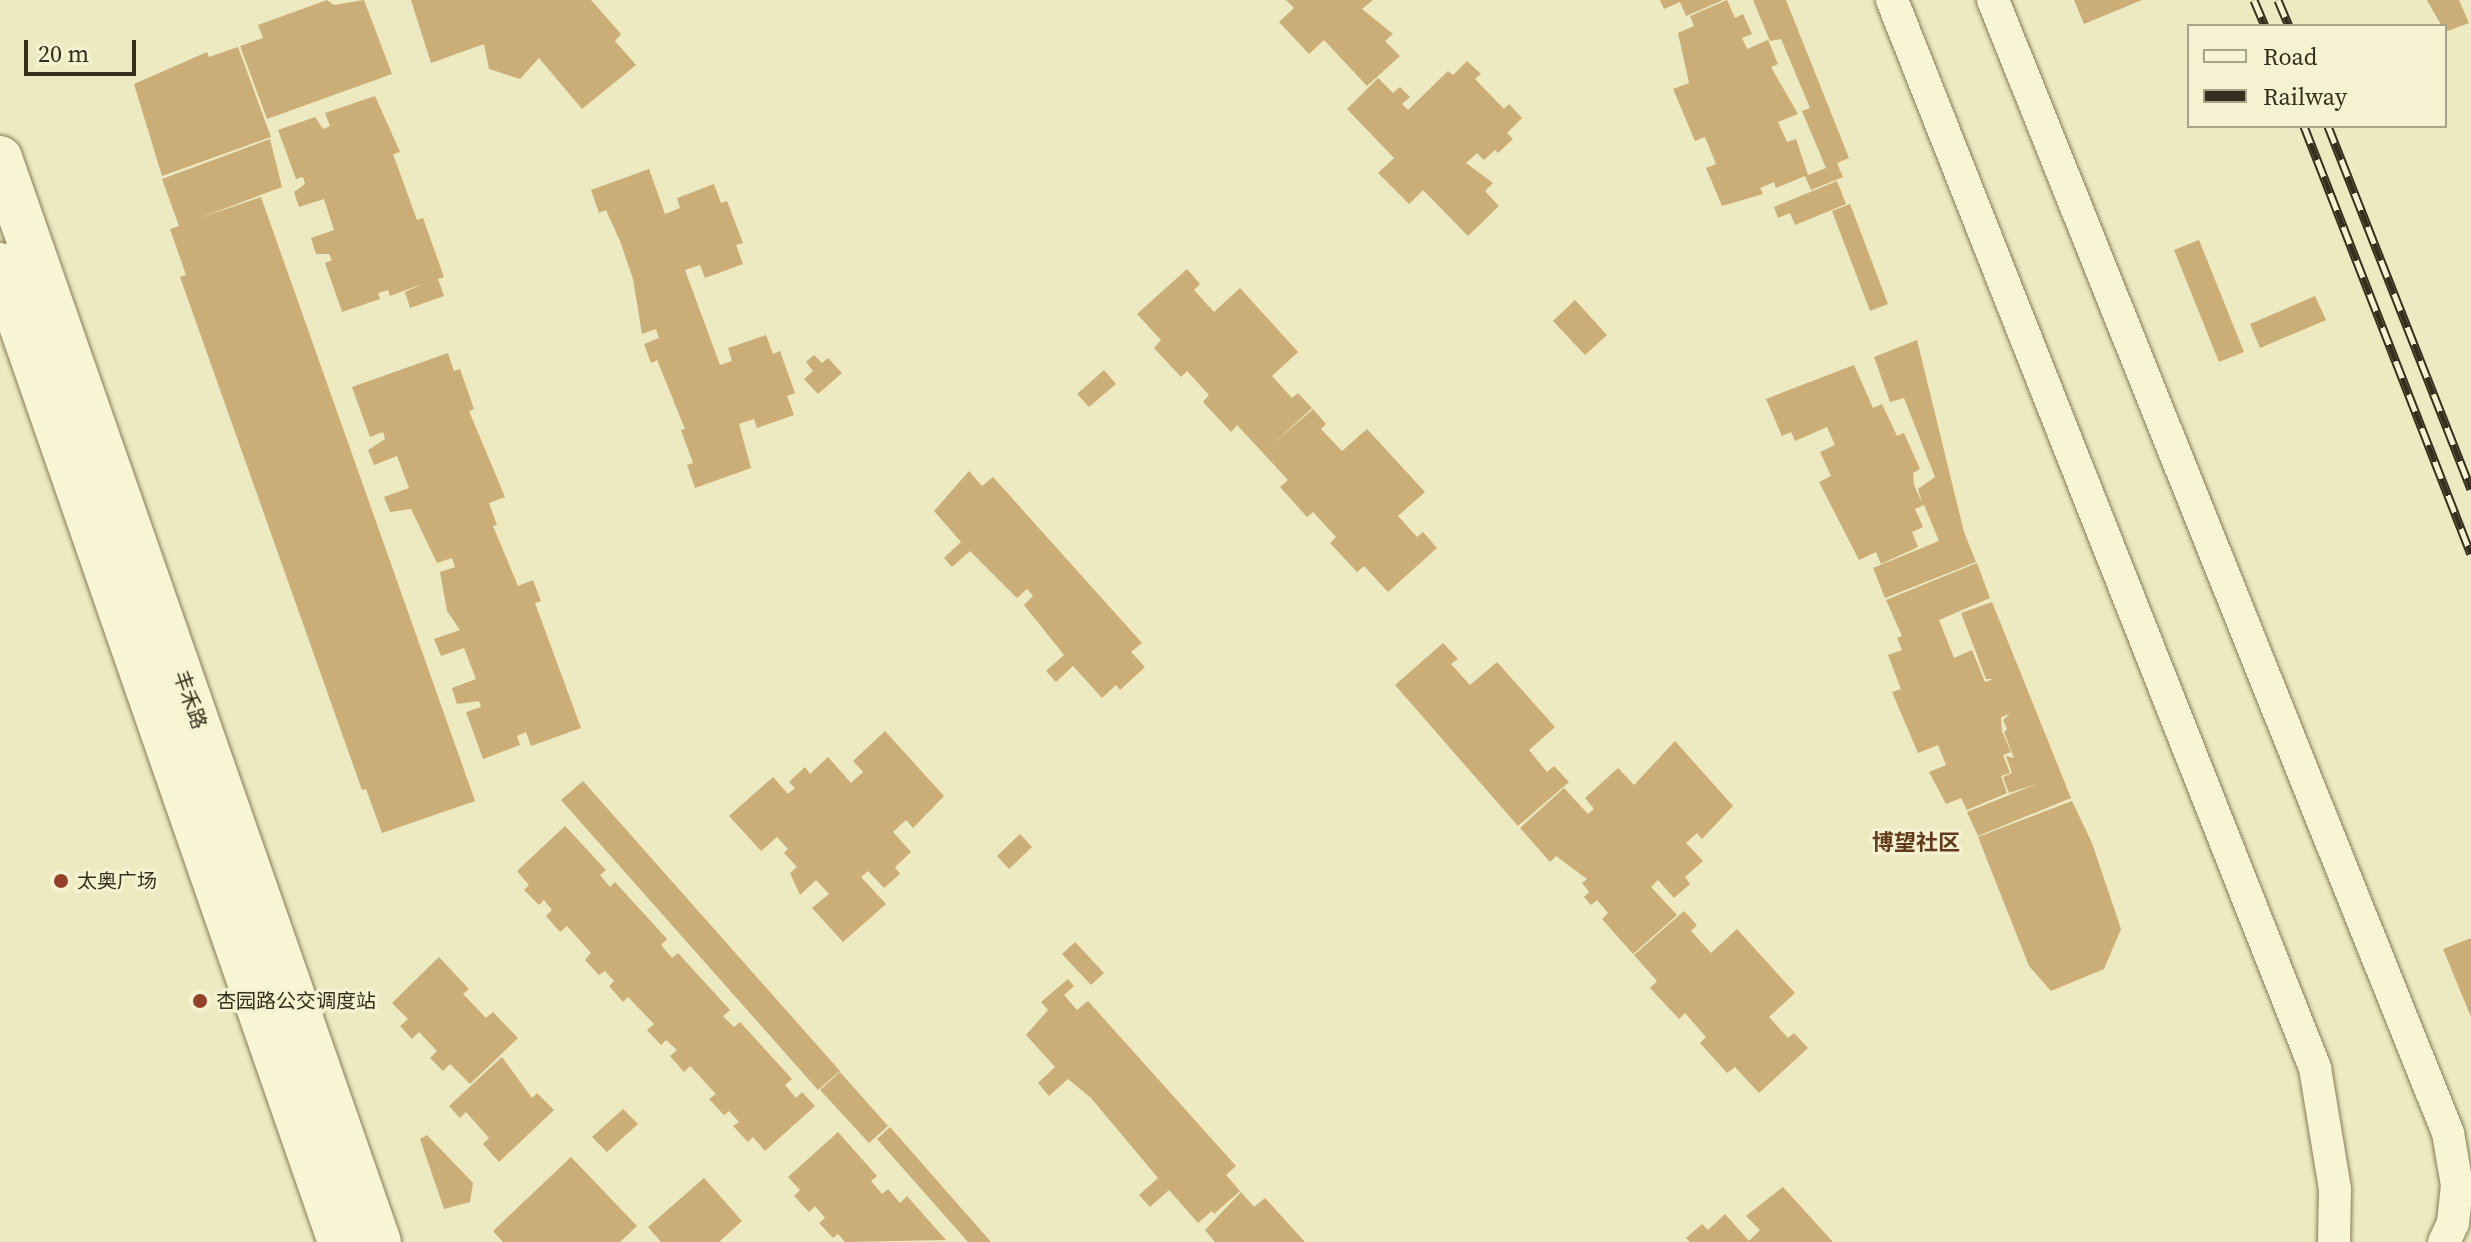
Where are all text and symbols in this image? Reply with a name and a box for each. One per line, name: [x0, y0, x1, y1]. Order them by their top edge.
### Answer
scale bar: [28, 24, 140, 74]
legend: [2187, 24, 2447, 128]
text: 20 m: [38, 37, 89, 70]
text: Road: [2263, 40, 2317, 73]
text: Railway: [2263, 80, 2347, 113]
street label: 丰禾路: [169, 668, 211, 732]
district label: 博望社区: [1872, 830, 1960, 856]
place label: 太奥广场: [77, 869, 157, 893]
marker: 太奥广场: [52, 872, 70, 890]
place label: 杏园路公交调度站: [216, 989, 376, 1013]
marker: 杏园路公交调度站: [191, 992, 209, 1010]

